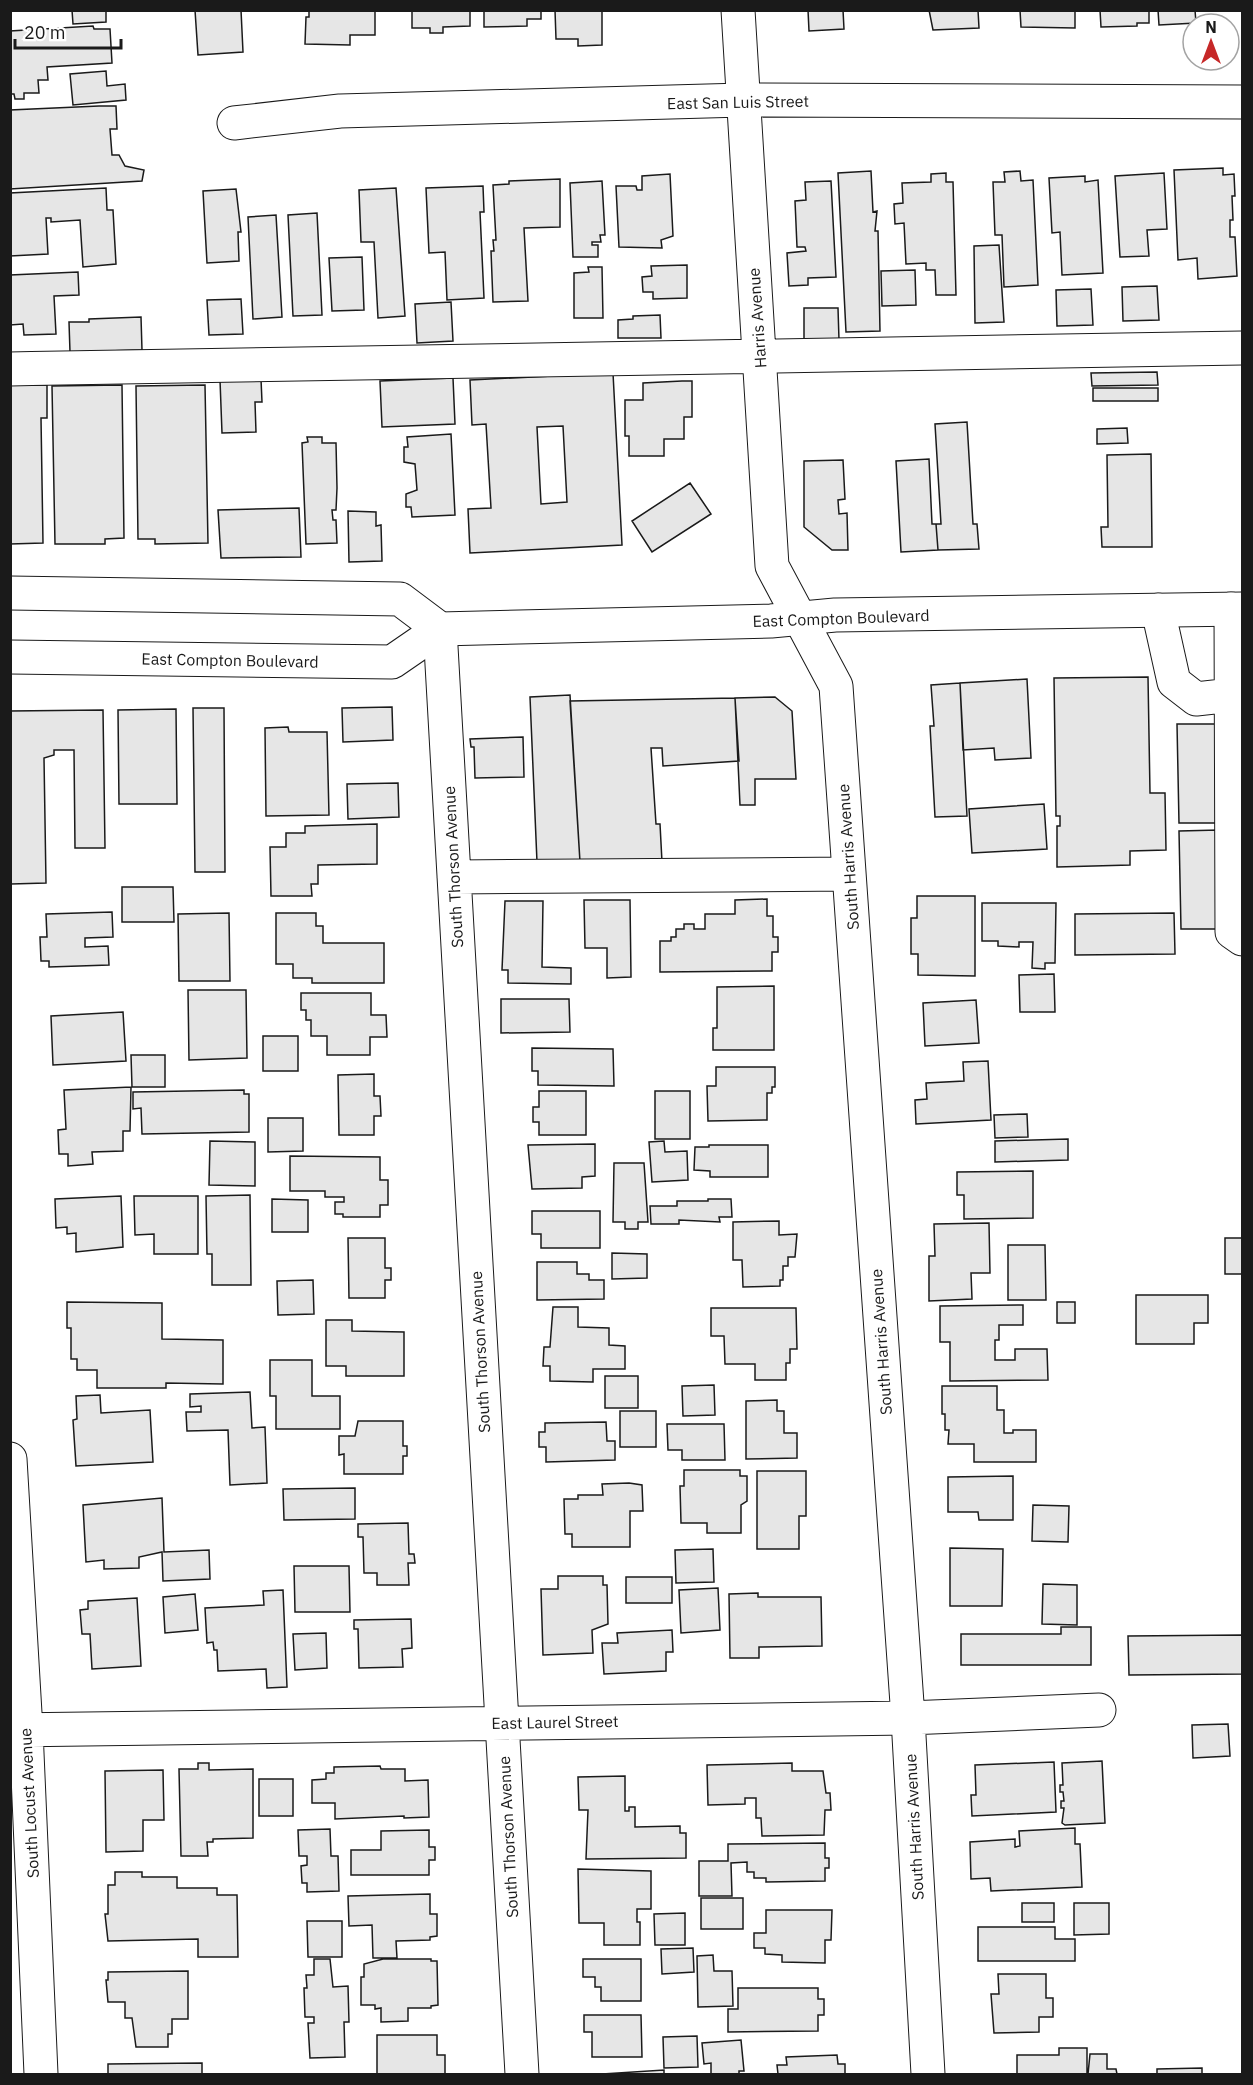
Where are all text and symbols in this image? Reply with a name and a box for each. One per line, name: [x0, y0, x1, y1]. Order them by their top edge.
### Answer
scale bar: [15, 12, 122, 50]
north arrow: [1181, 12, 1241, 72]
text: N: [1205, 17, 1217, 37]
text: 20 m: [24, 21, 66, 44]
street label: East San Luis Street: [667, 91, 809, 113]
street label: Harris Avenue: [744, 267, 770, 369]
street label: East Compton Boulevard: [752, 605, 930, 631]
street label: East Compton Boulevard: [141, 648, 319, 672]
street label: South Harris Avenue: [833, 783, 863, 931]
street label: South Thorson Avenue: [439, 785, 467, 948]
street label: South Harris Avenue: [866, 1268, 896, 1416]
street label: South Thorson Avenue: [466, 1270, 494, 1433]
street label: East Laurel Street: [491, 1711, 619, 1733]
street label: South Locust Avenue: [15, 1727, 43, 1879]
street label: South Harris Avenue: [900, 1753, 928, 1901]
street label: South Thorson Avenue: [494, 1755, 522, 1918]

